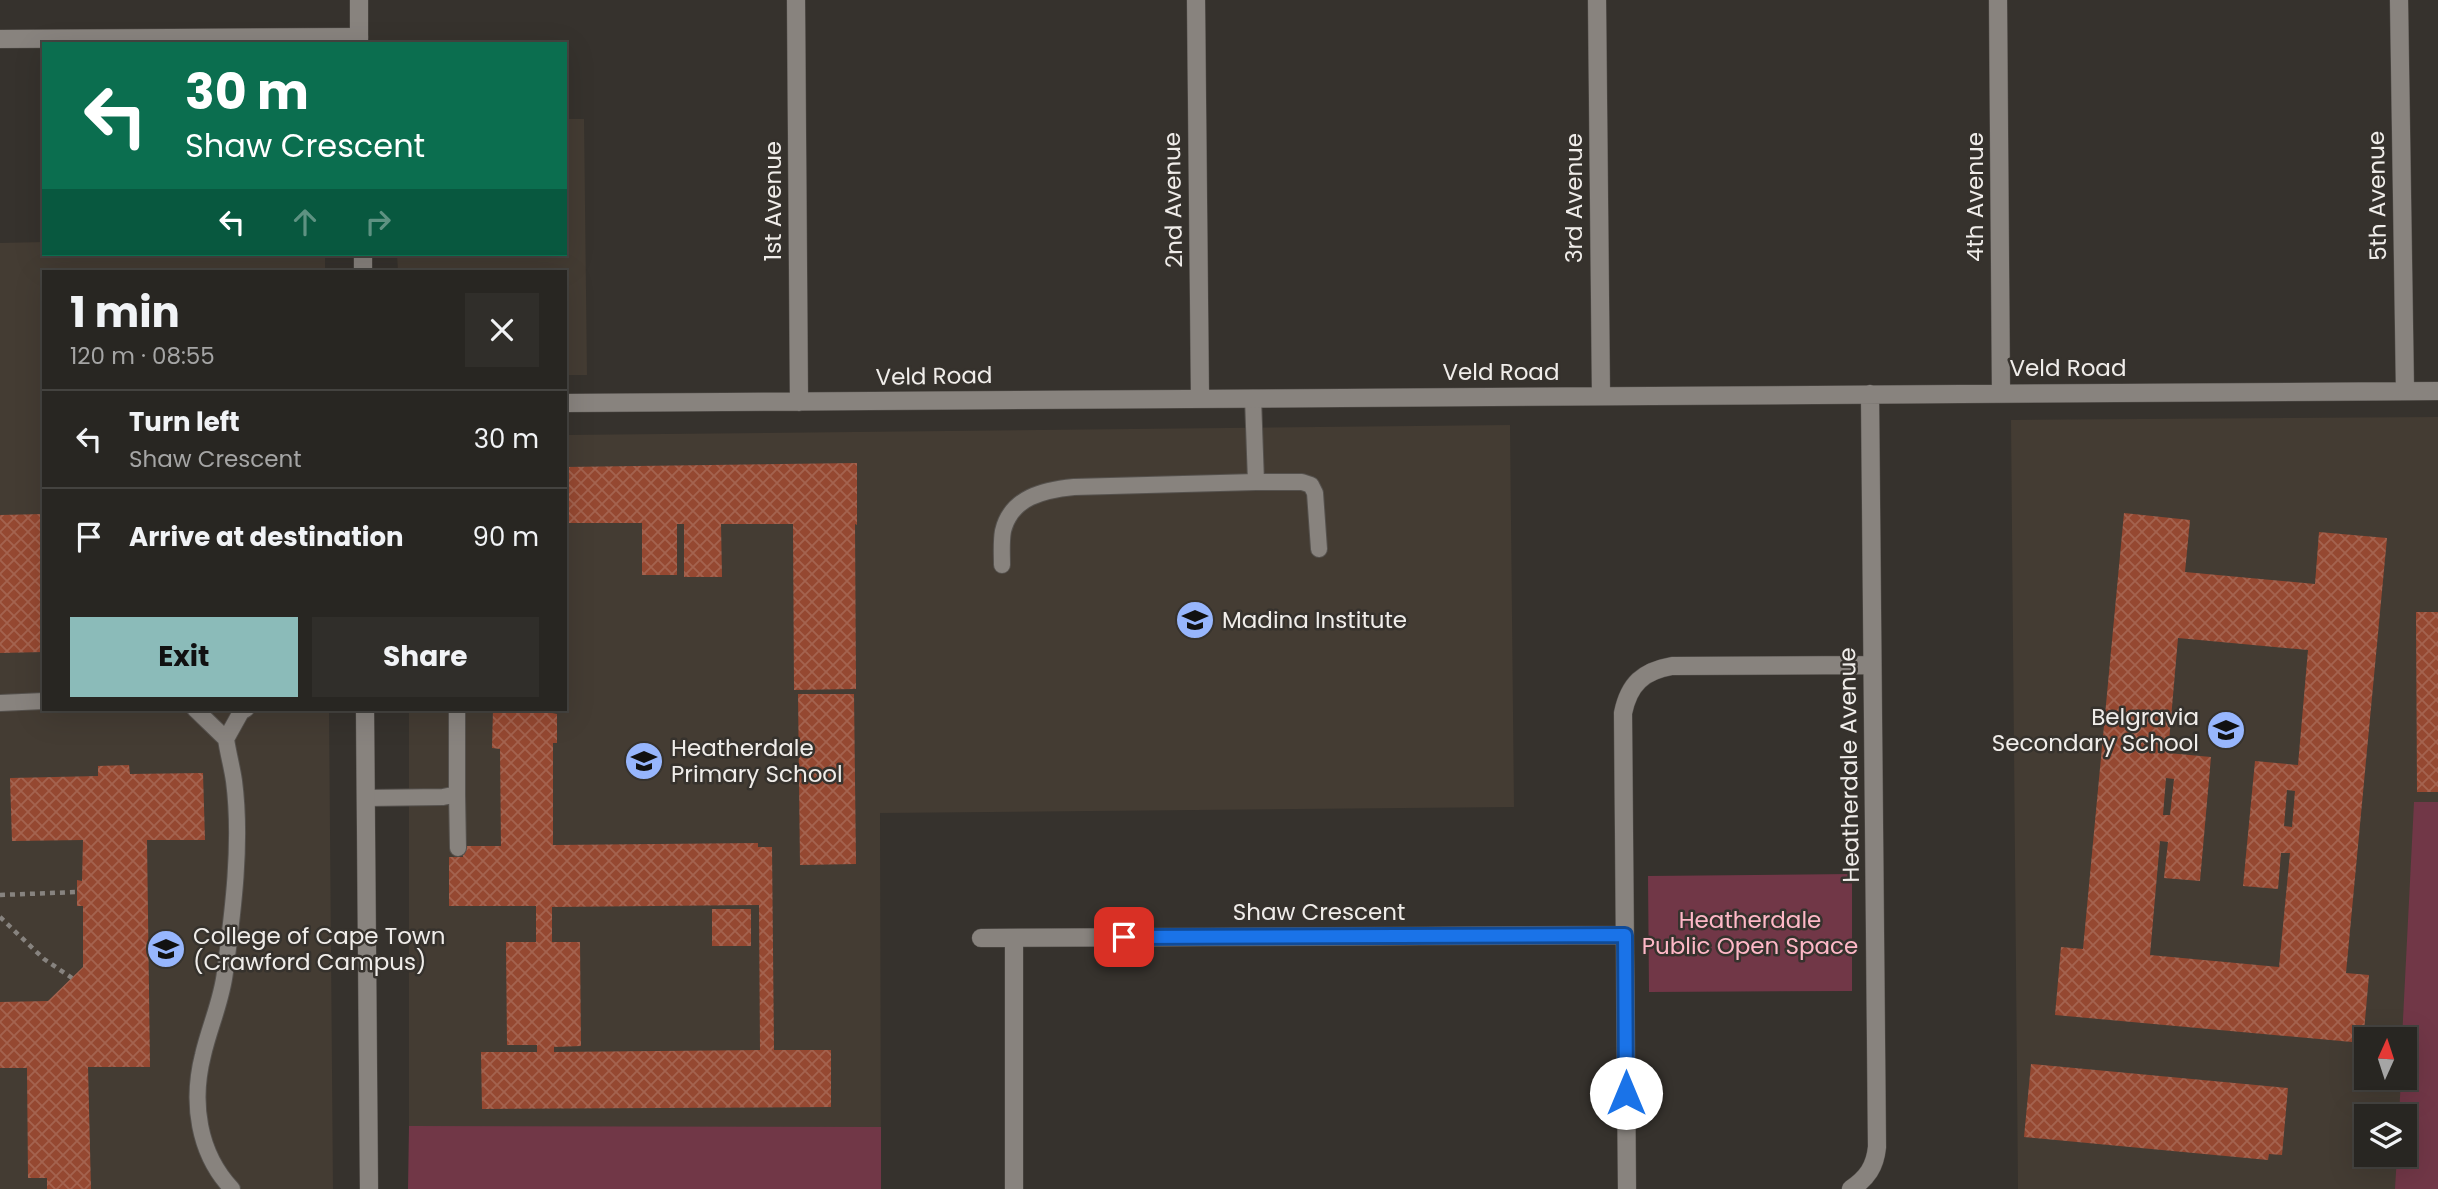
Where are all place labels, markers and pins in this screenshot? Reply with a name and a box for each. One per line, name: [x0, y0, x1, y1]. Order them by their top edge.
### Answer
school or university icon: Madina Institute: [1174, 599, 1216, 641]
place label: Madina Institute: [1222, 604, 1407, 636]
place label: Belgravia Secondary School: [1992, 701, 2199, 759]
school or university icon: Belgravia Secondary School: [2205, 709, 2247, 751]
place label: Heatherdale Primary School: [671, 732, 843, 790]
school or university icon: Heatherdale Primary School: [623, 740, 665, 782]
pin: [1094, 907, 1154, 967]
place label: College of Cape Town (Crawford Campus): [193, 920, 445, 978]
school or university icon: College of Cape Town (Crawford Campus): [145, 928, 187, 970]

